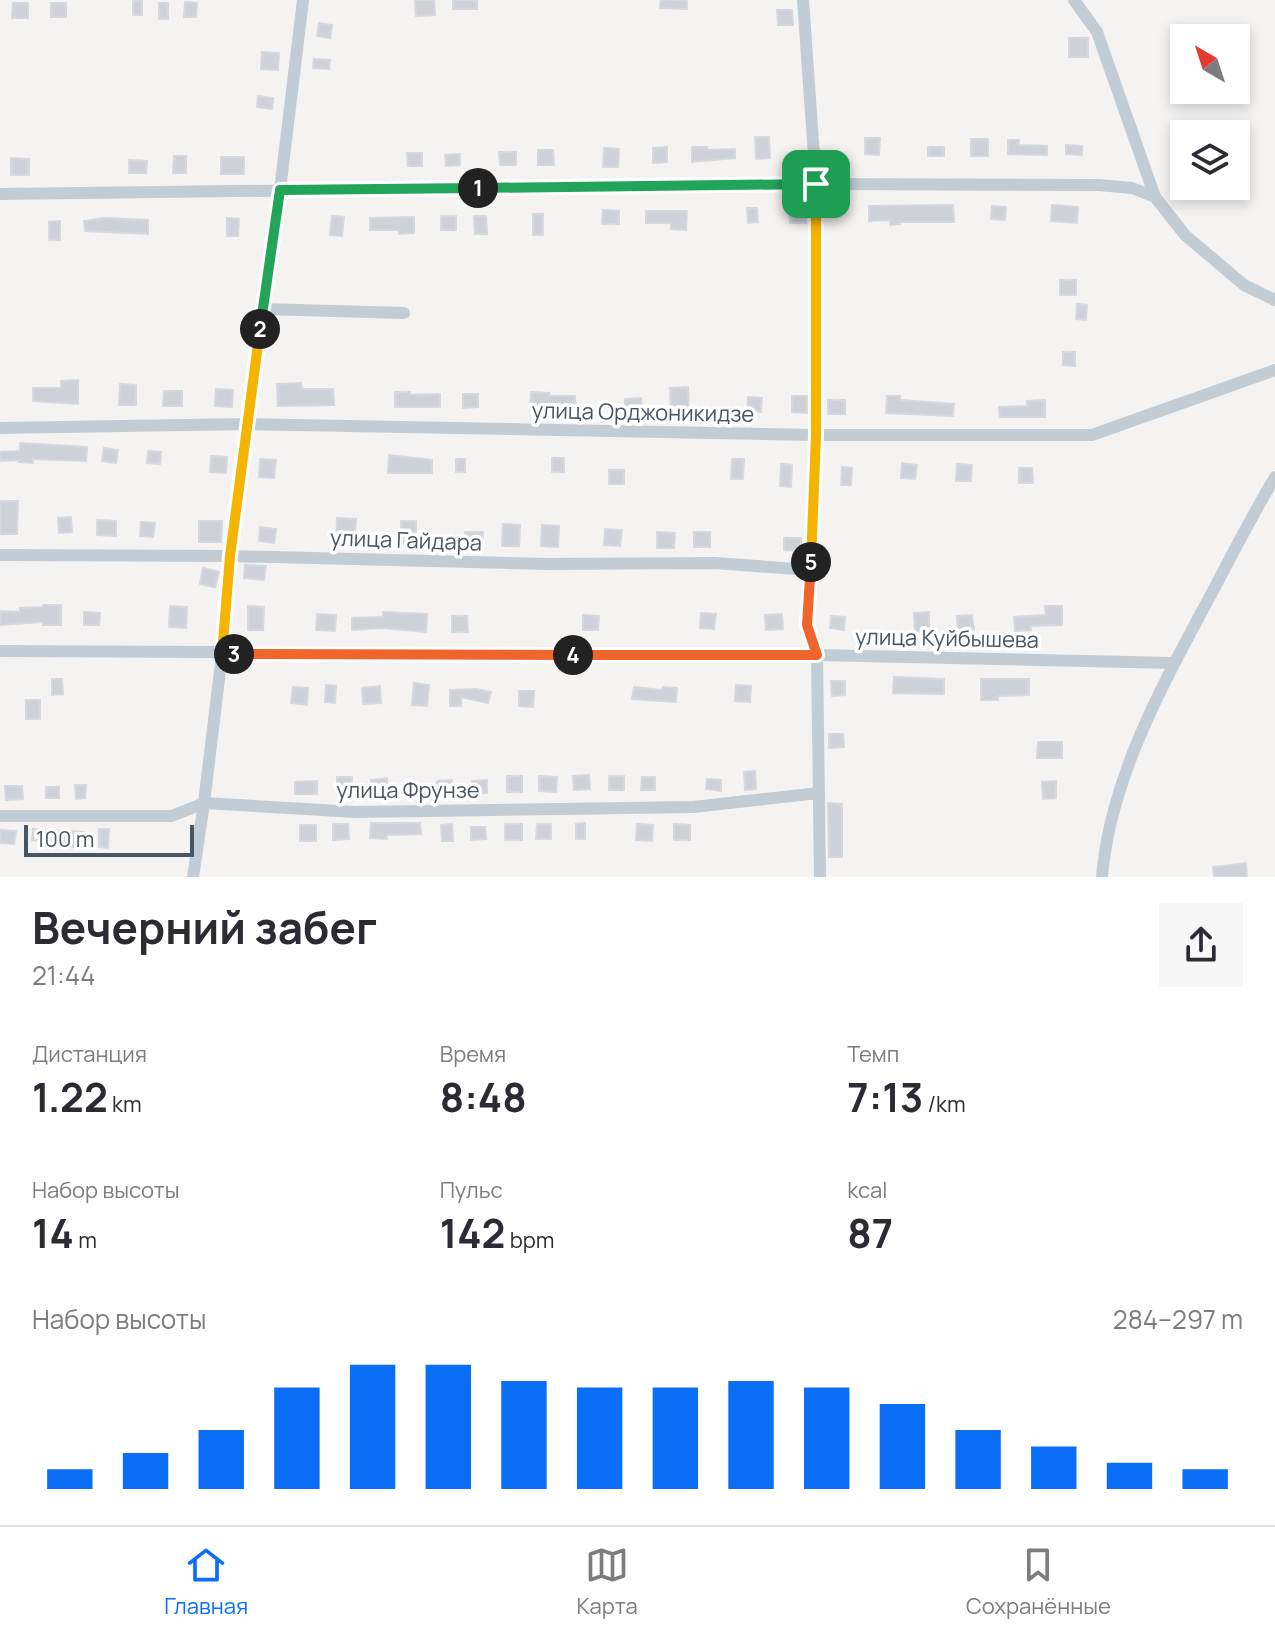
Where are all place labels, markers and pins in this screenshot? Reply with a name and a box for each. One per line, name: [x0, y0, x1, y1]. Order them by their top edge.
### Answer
pin: [782, 150, 850, 218]
pin: 1: [458, 168, 498, 208]
pin: 2: [240, 309, 280, 349]
pin: 5: [791, 542, 831, 582]
pin: 3: [214, 634, 254, 674]
pin: 4: [553, 635, 593, 675]

